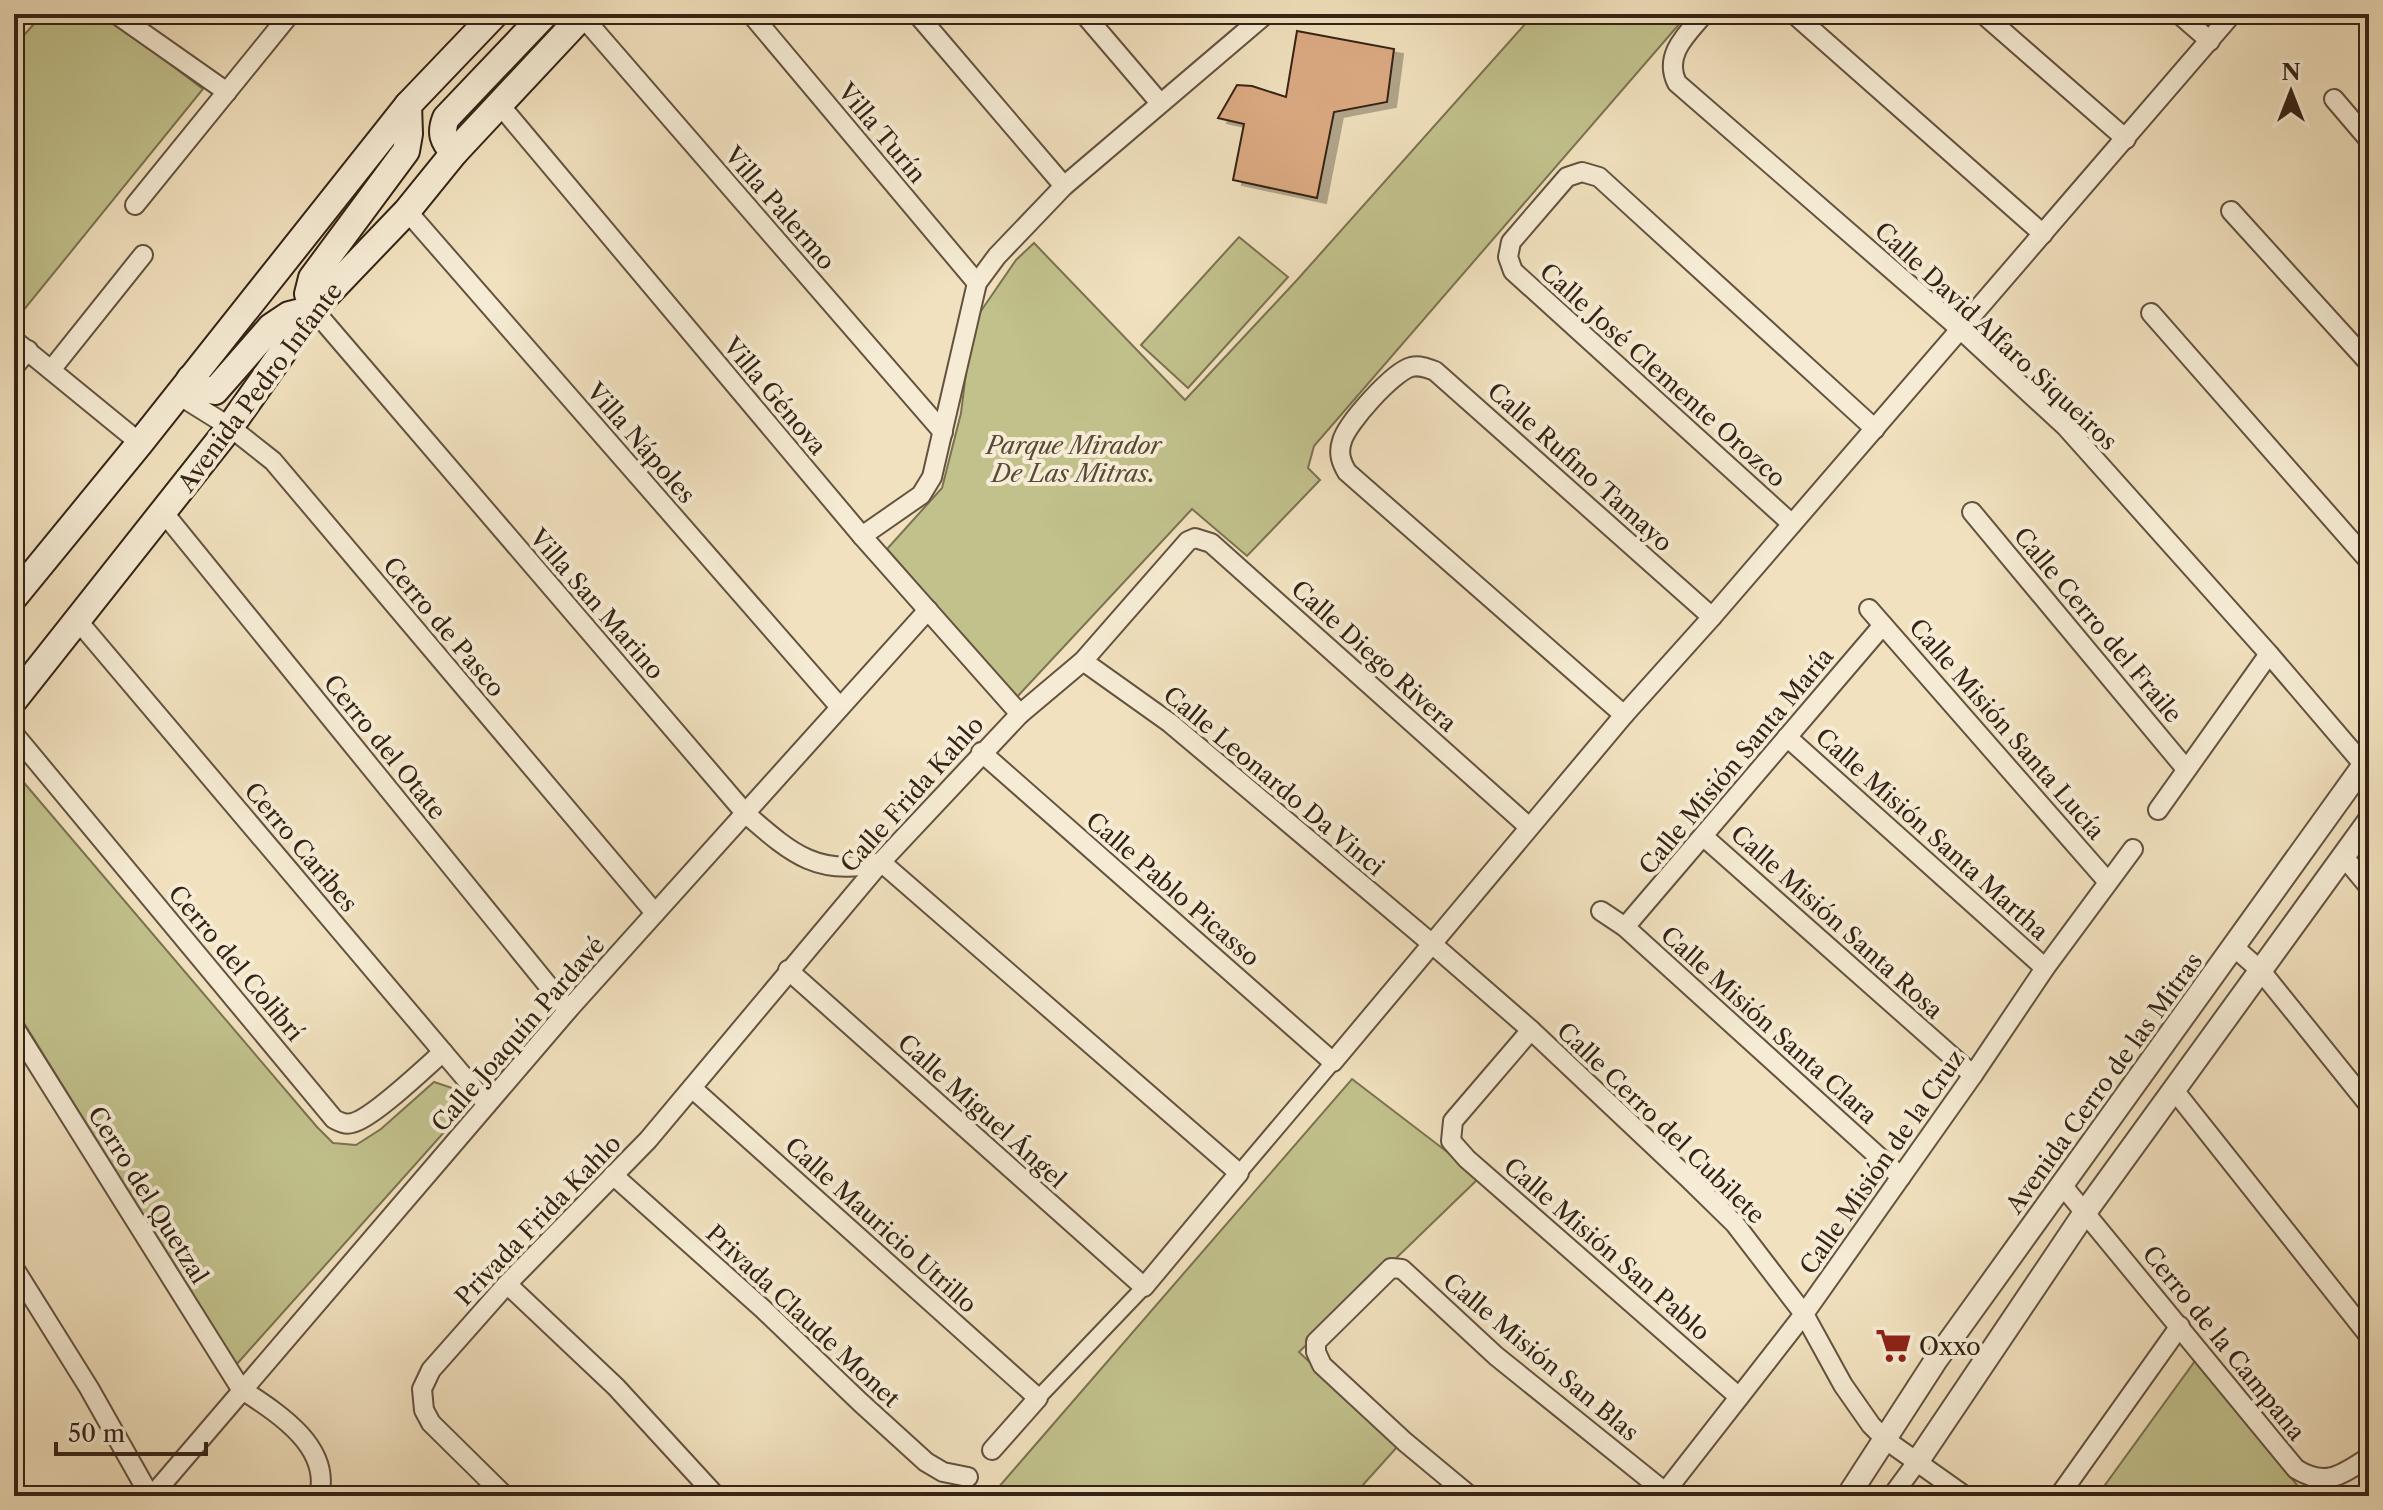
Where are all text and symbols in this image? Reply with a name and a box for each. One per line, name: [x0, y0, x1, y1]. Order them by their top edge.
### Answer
north arrow: [2251, 52, 2331, 132]
text: N: [2281, 59, 2301, 86]
street label: Villa Turín: [831, 76, 932, 189]
street label: Villa Palermo: [718, 140, 841, 275]
street label: Calle David Alfaro Siqueiros: [1869, 216, 2123, 456]
street label: Calle José Clemente Orozco: [1534, 257, 1792, 493]
street label: Avenida Pedro Infante: [171, 277, 348, 498]
street label: Villa Génova: [717, 331, 833, 461]
street label: Villa Nápoles: [580, 376, 701, 509]
street label: Calle Rufino Tamayo: [1482, 376, 1678, 558]
park label: Parque Mirador De Las Mitras.: [984, 431, 1163, 488]
street label: Villa San Marino: [523, 522, 670, 685]
street label: Calle Cerro del Fraile: [2008, 522, 2188, 728]
street label: Cerro de Pasco: [377, 551, 511, 703]
street label: Calle Diego Rivera: [1285, 574, 1463, 738]
street label: Calle Misión Santa Lucía: [1903, 613, 2111, 846]
street label: Calle Misión Santa María: [1633, 642, 1839, 880]
street label: Cerro del Otate: [318, 669, 452, 825]
street label: Calle Leonardo Da Vinci: [1158, 680, 1390, 882]
street label: Calle Frida Kahlo: [834, 710, 990, 878]
street label: Calle Misión Santa Martha: [1810, 722, 2054, 946]
street label: Cerro Caribes: [238, 776, 364, 918]
street label: Calle Pablo Picasso: [1080, 806, 1266, 972]
street label: Calle Misión Santa Rosa: [1725, 819, 1949, 1025]
street label: Cerro del Colibrí: [163, 879, 309, 1047]
street label: Calle Misión Santa Clara: [1655, 920, 1883, 1130]
street label: Calle Joaquín Pardavé: [425, 930, 611, 1138]
street label: Avenida Cerro de las Mitras: [1999, 947, 2208, 1220]
street label: Calle Cerro del Cubilete: [1551, 1016, 1771, 1230]
street label: Calle Miguel Ángel: [892, 1028, 1072, 1194]
street label: Calle Misión de la Cruz: [1794, 1044, 1970, 1280]
street label: Cerro del Quetzal: [82, 1101, 214, 1289]
street label: Privada Frida Kahlo: [449, 1129, 627, 1311]
street label: Calle Mauricio Utrillo: [779, 1131, 983, 1319]
street label: Calle Misión San Pablo: [1498, 1152, 1716, 1346]
street label: Privada Claude Monet: [700, 1219, 906, 1414]
street label: Cerro de la Campana: [2137, 1240, 2312, 1446]
street label: Calle Misión San Blas: [1438, 1267, 1644, 1447]
supermarket icon: Oxxo: [1874, 1327, 1912, 1365]
place label: Oxxo: [1919, 1332, 1981, 1361]
scale bar: [56, 1406, 206, 1456]
text: 50 m: [68, 1419, 125, 1448]

